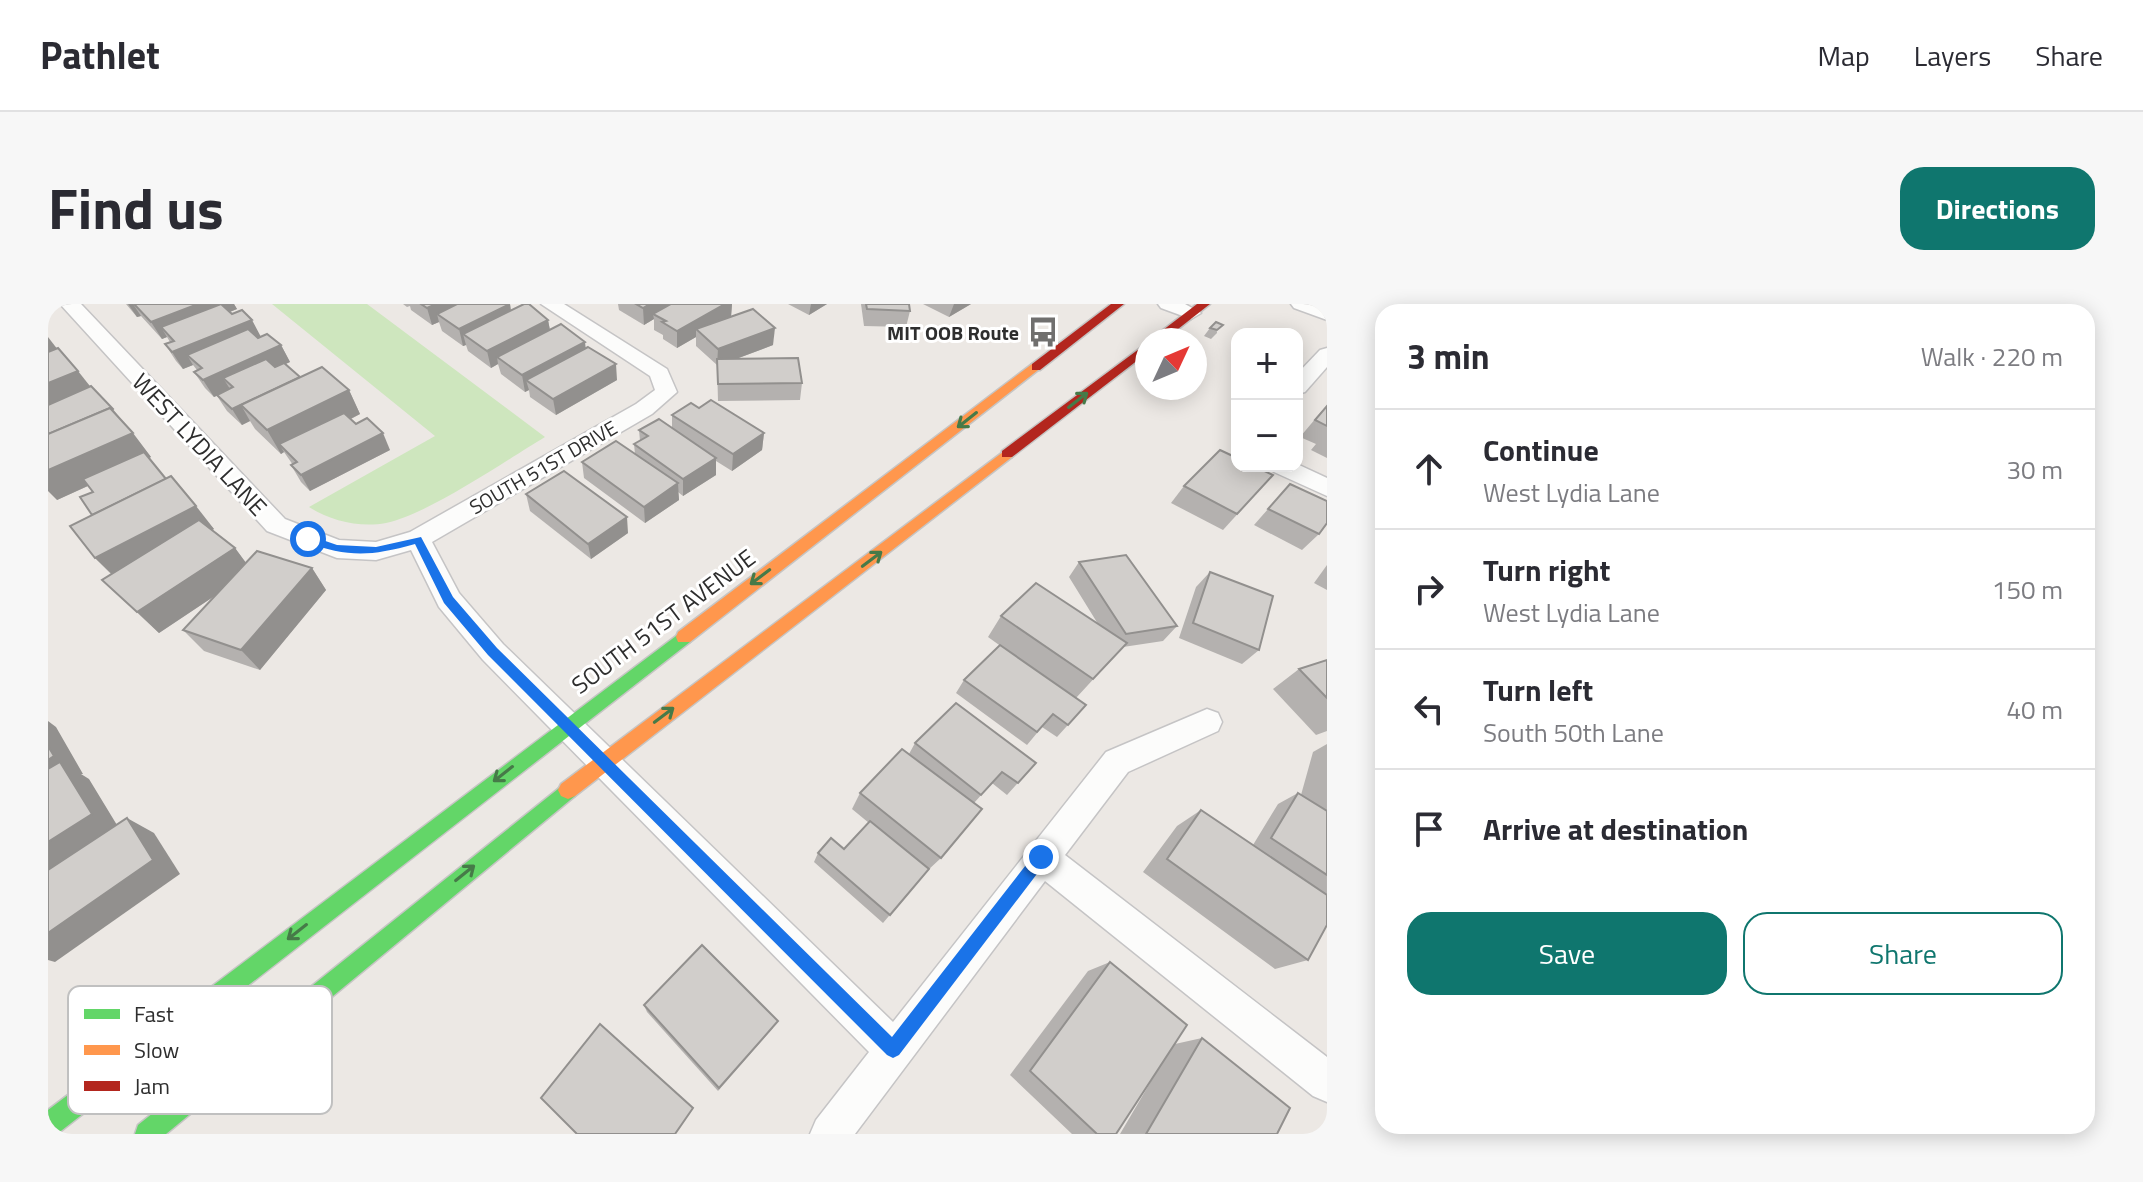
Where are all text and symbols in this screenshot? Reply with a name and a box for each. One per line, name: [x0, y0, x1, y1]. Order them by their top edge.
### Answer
text: Pathlet: [40, 26, 160, 84]
text: Map: [1817, 34, 1870, 77]
text: Layers: [1914, 34, 1991, 77]
text: Share: [2035, 34, 2103, 77]
text: Find us: [48, 166, 224, 251]
button: Directions: [1900, 167, 2095, 250]
bus stop icon: MIT OOB Route: [1026, 315, 1060, 349]
place label: MIT OOB Route: [887, 317, 1019, 348]
north arrow: [1135, 328, 1207, 400]
map controls: [1231, 328, 1303, 472]
button: +: [1231, 328, 1303, 400]
text: 3 min: [1407, 330, 1490, 382]
text: Walk · 220 m: [1921, 337, 2063, 376]
street label: WEST LYDIA LANE: [124, 364, 276, 524]
one-way arrow: [1067, 392, 1088, 409]
button: −: [1231, 400, 1303, 472]
one-way arrow: [957, 411, 978, 429]
street label: SOUTH 51ST DRIVE: [463, 412, 623, 522]
text: Continue: [1483, 427, 1599, 473]
icon: ahead: [1407, 447, 1451, 491]
text: 30 m: [2006, 450, 2063, 489]
text: West Lydia Lane: [1483, 473, 1660, 512]
route start: [290, 521, 326, 557]
street label: SOUTH 51ST AVENUE: [564, 540, 762, 702]
text: Turn right: [1483, 547, 1611, 593]
one-way arrow: [860, 550, 882, 567]
icon: right: [1407, 567, 1451, 611]
one-way arrow: [750, 568, 771, 585]
text: 150 m: [1992, 570, 2063, 609]
text: West Lydia Lane: [1483, 593, 1660, 632]
text: Turn left: [1483, 667, 1593, 713]
icon: left: [1407, 687, 1451, 731]
text: 40 m: [2006, 690, 2063, 729]
one-way arrow: [653, 707, 674, 724]
text: South 50th Lane: [1483, 713, 1664, 752]
one-way arrow: [493, 765, 514, 782]
text: Arrive at destination: [1483, 806, 1748, 852]
icon: arrive: [1407, 807, 1451, 851]
route end: [1023, 839, 1059, 875]
one-way arrow: [455, 864, 475, 882]
button: Save: [1407, 912, 1727, 995]
button: Share: [1743, 912, 2063, 995]
one-way arrow: [287, 924, 309, 941]
legend: [68, 986, 332, 1114]
text: Fast: [134, 997, 174, 1031]
text: Slow: [134, 1033, 180, 1067]
text: Jam: [134, 1069, 170, 1103]

